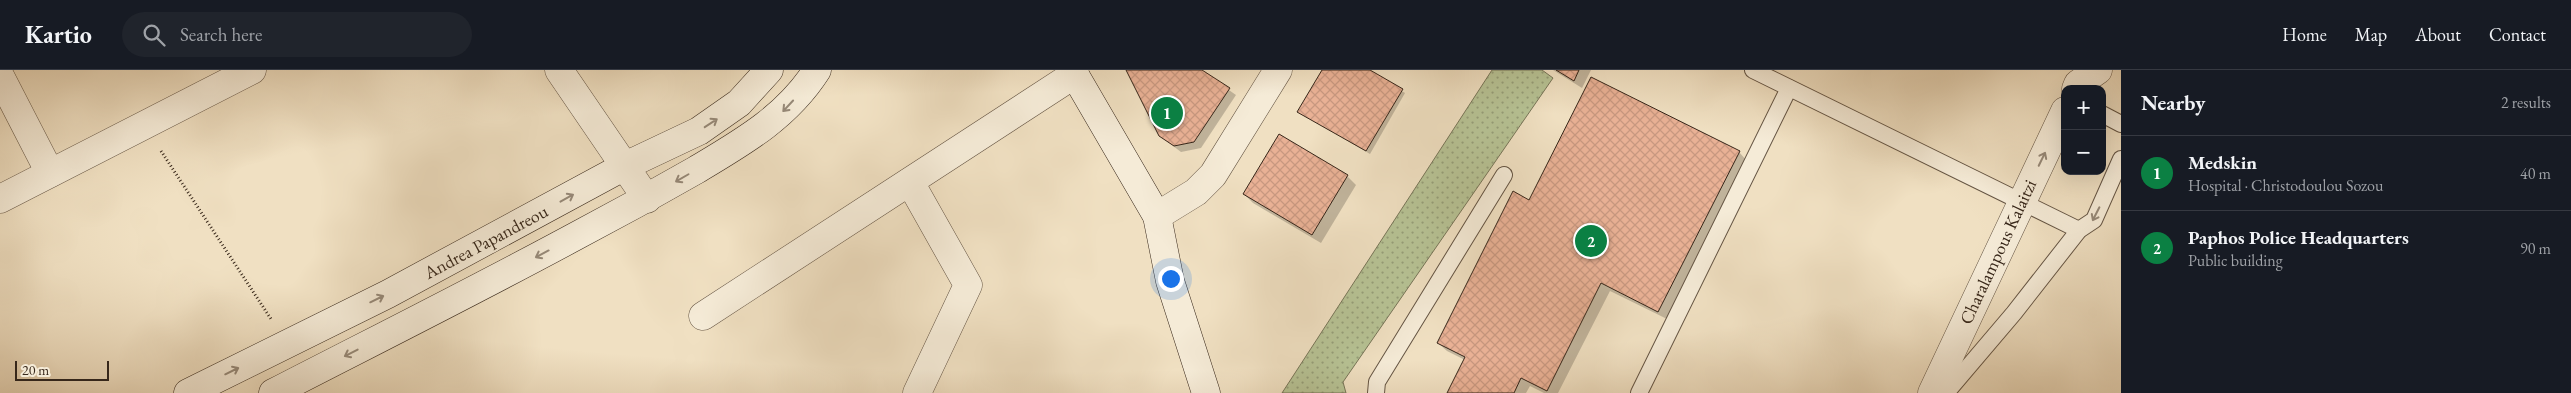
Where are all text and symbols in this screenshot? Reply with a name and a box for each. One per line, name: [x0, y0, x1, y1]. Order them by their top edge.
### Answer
search box: [122, 12, 472, 57]
text: Kartio: [25, 19, 92, 50]
icon: search: [140, 21, 168, 49]
text: Search here: [180, 22, 262, 47]
text: Home: [2282, 23, 2327, 46]
text: Map: [2355, 23, 2387, 46]
text: About: [2415, 23, 2461, 46]
text: Contact: [2489, 23, 2546, 46]
map controls: [2061, 85, 2106, 175]
button: +: [2061, 85, 2106, 130]
text: Nearby: [2141, 89, 2205, 116]
text: 2 results: [2501, 92, 2551, 113]
pin: 1: [1151, 94, 1183, 132]
one-way arrow: [783, 99, 795, 112]
one-way arrow: [704, 118, 718, 128]
button: −: [2061, 130, 2106, 175]
text: Medskin: [2188, 150, 2257, 175]
one-way arrow: [2038, 152, 2047, 167]
text: 1: [2153, 163, 2161, 184]
text: 40 m: [2520, 163, 2551, 184]
one-way arrow: [675, 174, 689, 184]
street label: Charalampous Kalaitzi: [1954, 175, 2041, 328]
text: Hospital · Christodoulou Sozou: [2188, 175, 2383, 196]
one-way arrow: [560, 193, 575, 203]
street label: Andrea Papandreou: [419, 199, 552, 284]
one-way arrow: [2091, 206, 2101, 221]
pin: 2: [1575, 222, 1607, 260]
text: Paphos Police Headquarters: [2188, 225, 2409, 250]
text: 2: [2153, 238, 2161, 259]
text: 90 m: [2520, 238, 2551, 259]
one-way arrow: [535, 250, 550, 260]
text: Public building: [2188, 250, 2283, 271]
your location: [1158, 266, 1184, 292]
one-way arrow: [370, 294, 385, 304]
one-way arrow: [344, 349, 359, 358]
scale bar: [15, 358, 109, 381]
text: 20 m: [22, 361, 49, 379]
one-way arrow: [224, 366, 239, 375]

